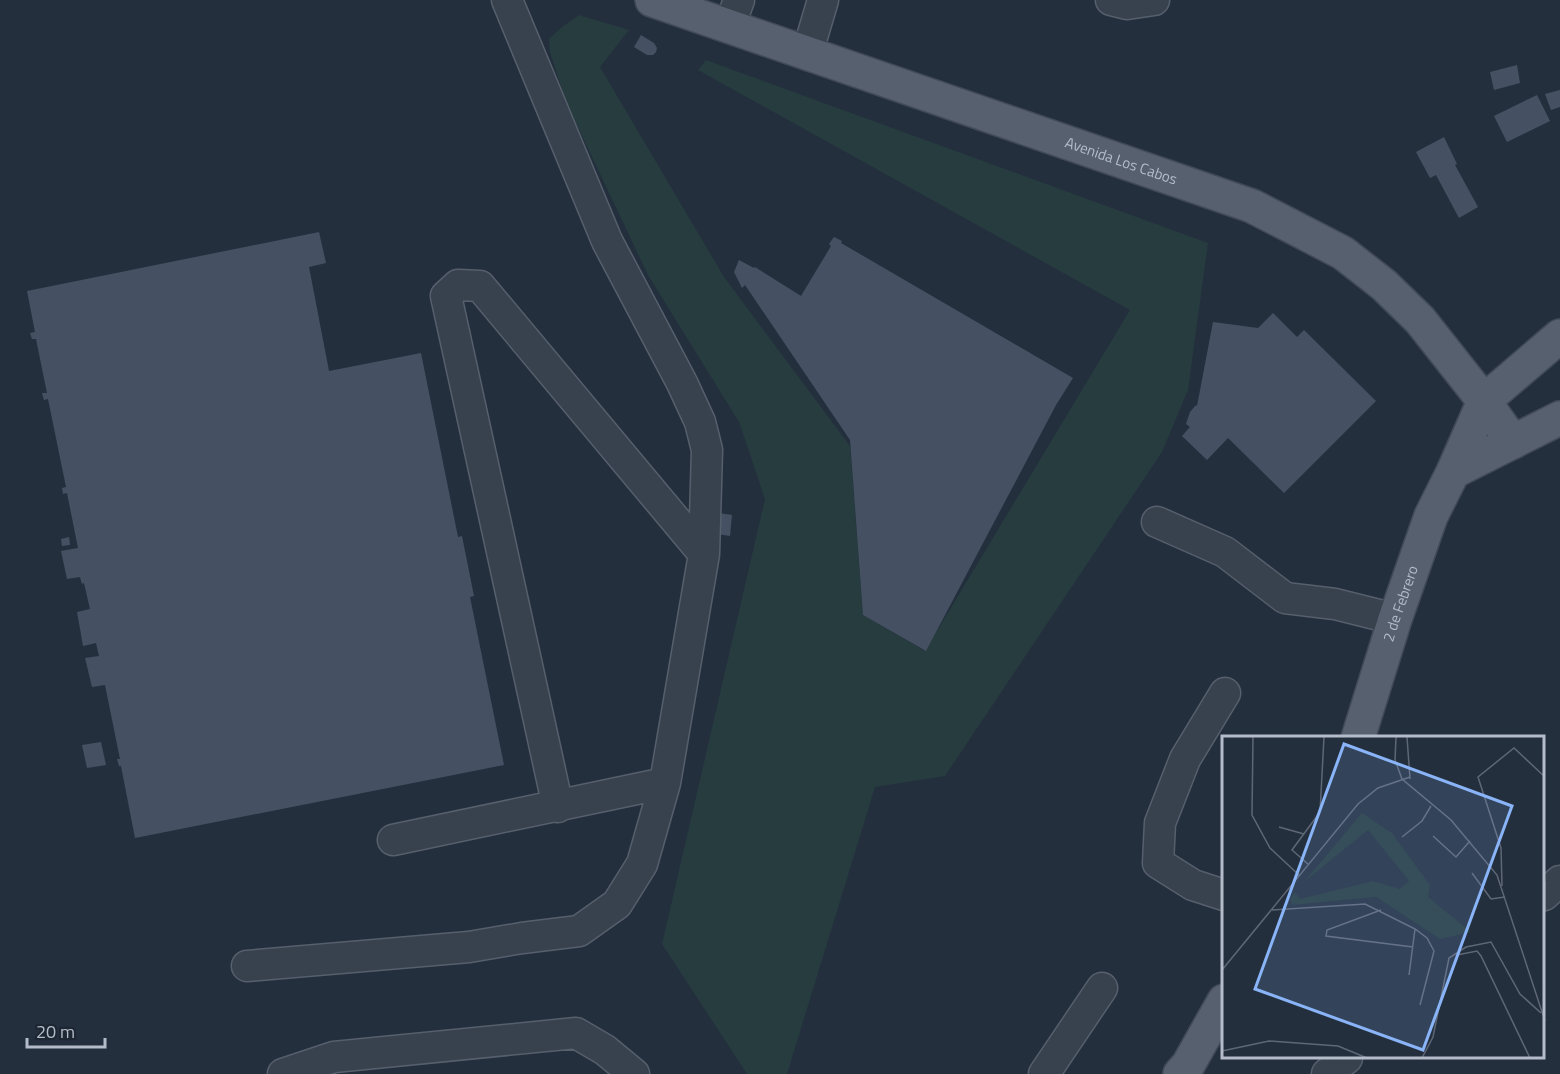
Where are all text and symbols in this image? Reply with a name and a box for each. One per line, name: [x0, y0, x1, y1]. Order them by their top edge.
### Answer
street label: Avenida Los Cabos: [1062, 131, 1181, 191]
street label: 2 de Febrero: [1377, 562, 1424, 644]
inset map: [1222, 736, 1545, 1059]
scale bar: [27, 1011, 105, 1049]
text: 20 m: [36, 1018, 75, 1045]

